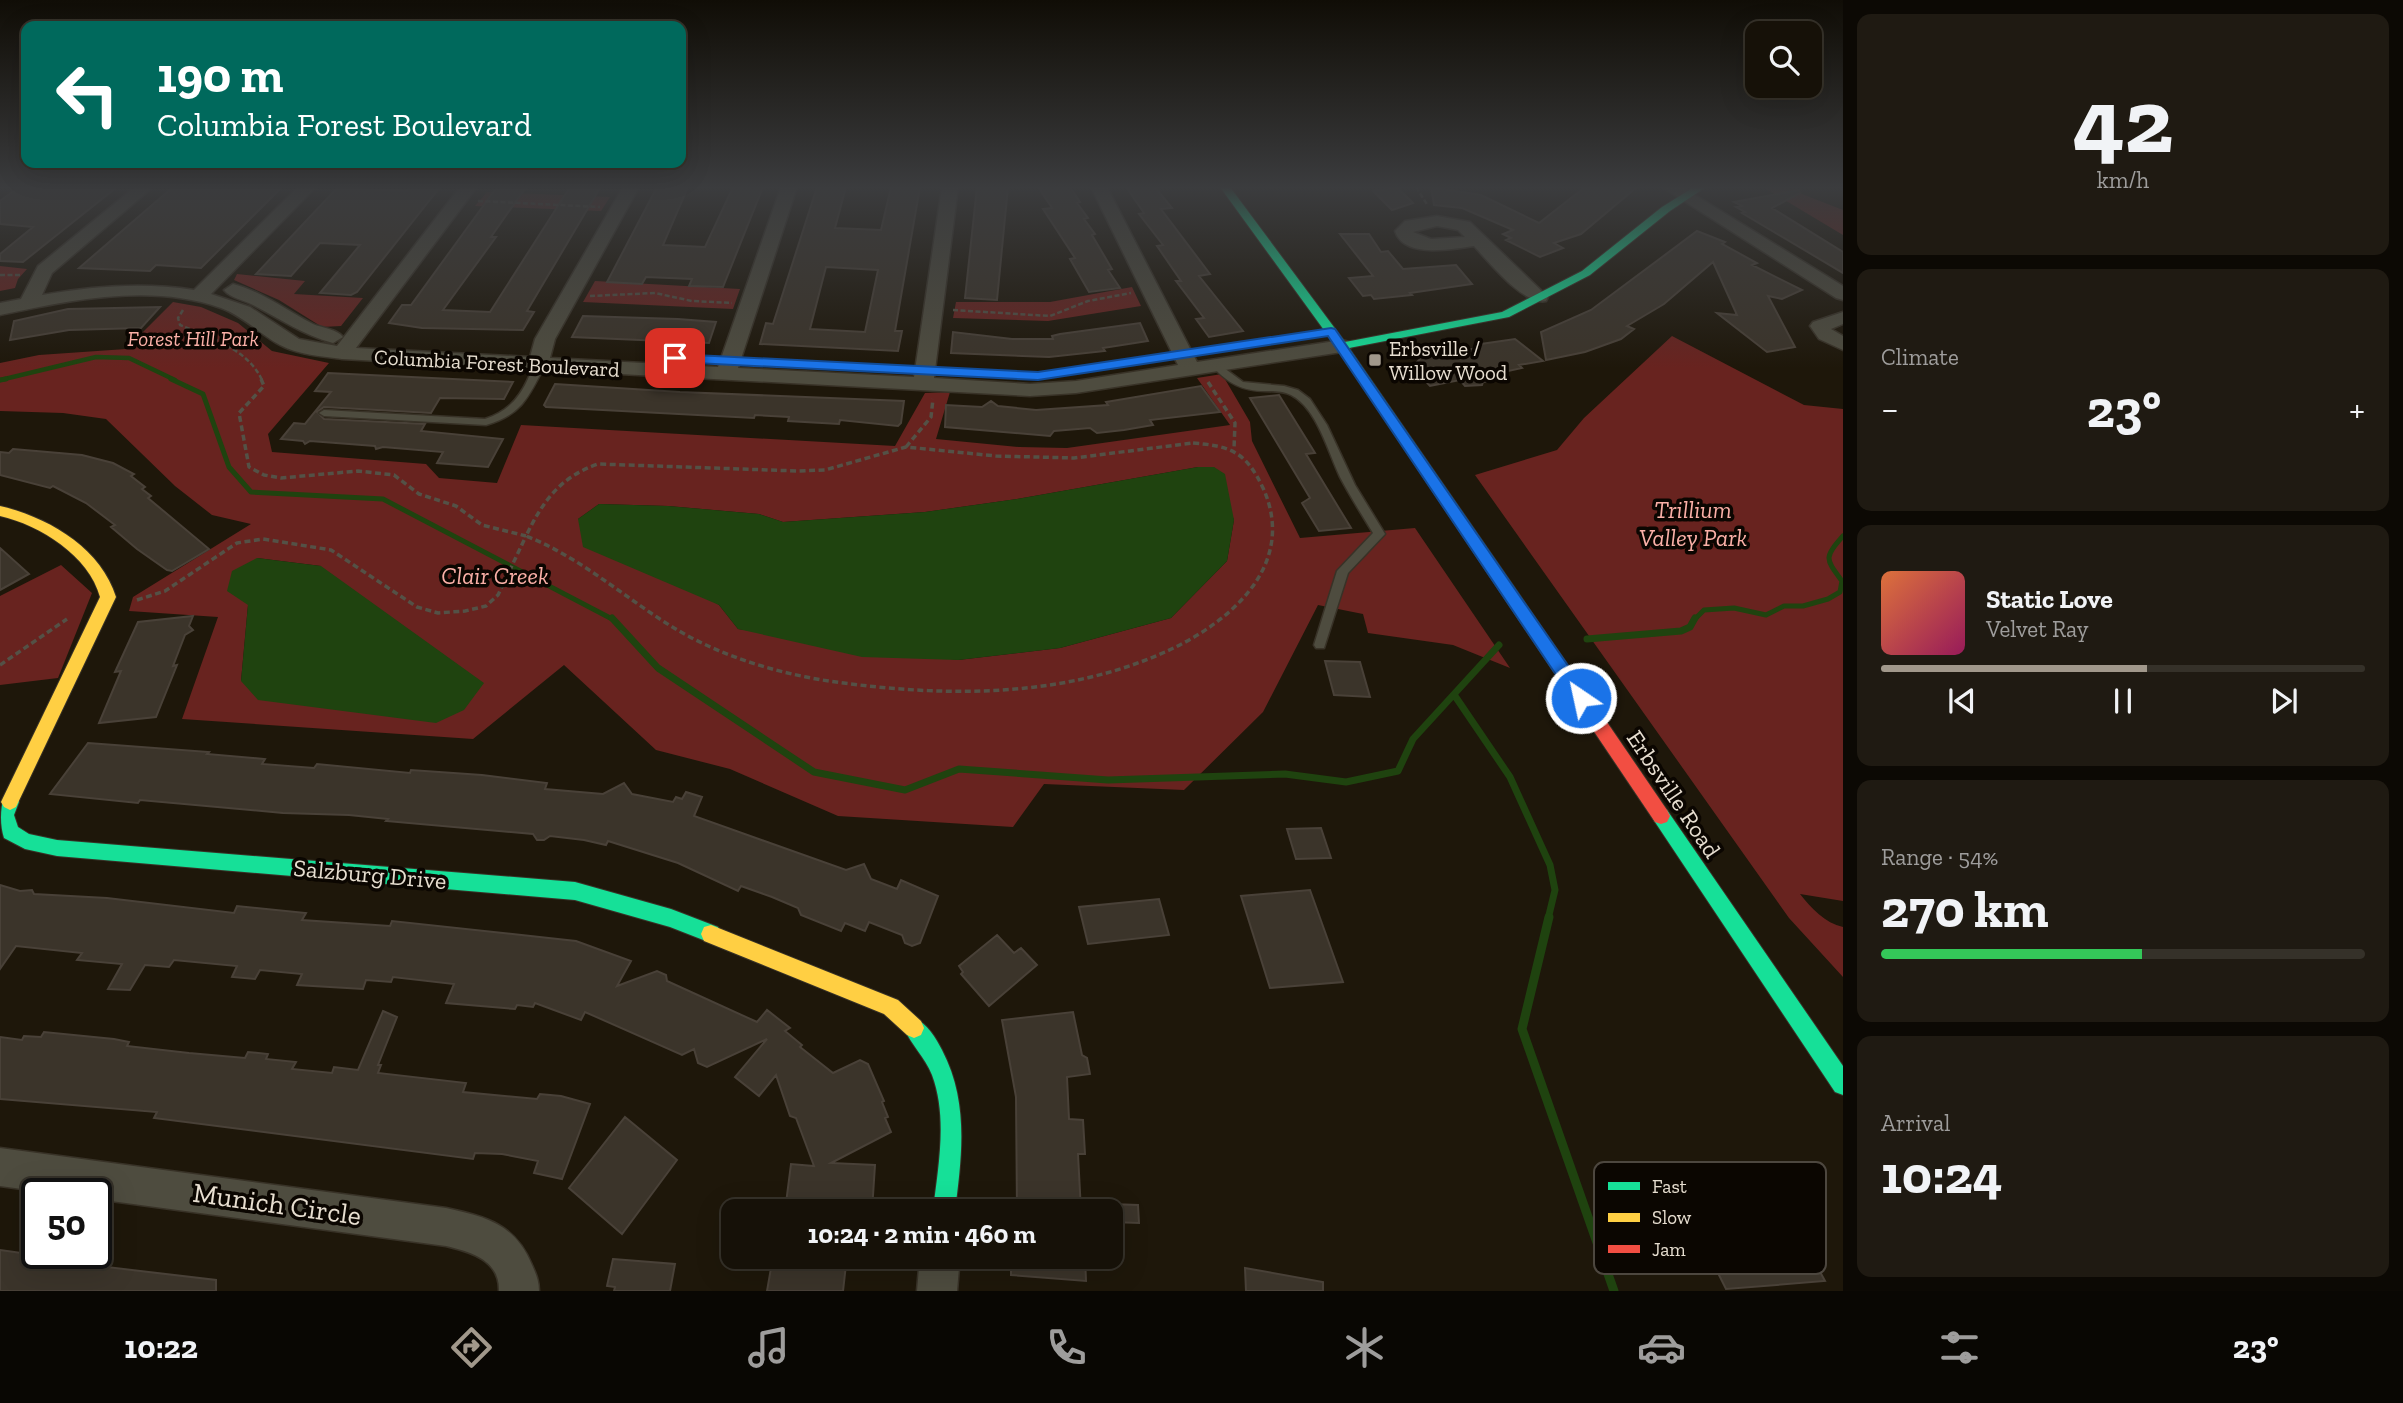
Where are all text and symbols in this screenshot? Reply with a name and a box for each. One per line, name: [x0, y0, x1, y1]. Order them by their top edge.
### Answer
map controls: [1745, 21, 1822, 98]
button: search: [1745, 21, 1822, 98]
text: 190 m: [157, 46, 283, 105]
icon: left: [42, 49, 133, 140]
text: 42: [2073, 66, 2173, 175]
text: Columbia Forest Boulevard: [157, 106, 532, 144]
text: km/h: [2097, 166, 2149, 194]
park label: Forest Hill Park: [127, 326, 259, 351]
pin: [645, 328, 705, 388]
place label: Erbsville / Willow Wood: [1389, 336, 1508, 385]
icon: arrive: [656, 339, 694, 377]
text: Climate: [1881, 343, 1959, 371]
street label: Columbia Forest Boulevard: [374, 344, 621, 382]
marker: Erbsville / Willow Wood: [1367, 352, 1383, 368]
text: 23°: [2087, 378, 2161, 440]
text: −: [1881, 386, 1899, 432]
text: +: [2349, 386, 2365, 432]
park label: Trillium Valley Park: [1639, 495, 1747, 552]
park label: Clair Creek: [441, 561, 549, 590]
text: Static Love: [1986, 583, 2113, 615]
text: Velvet Ray: [1986, 615, 2088, 643]
position arrow: [1544, 661, 1618, 735]
icon: previous: [1943, 682, 1981, 720]
icon: pause: [2104, 682, 2142, 720]
icon: next: [2265, 682, 2303, 720]
street label: Erbsville Road: [1621, 725, 1727, 863]
text: Range · 54%: [1881, 843, 1998, 871]
street label: Salzburg Drive: [292, 853, 448, 895]
text: 270 km: [1881, 878, 2049, 940]
text: Arrival: [1881, 1109, 1950, 1137]
text: 10:24: [1881, 1144, 2002, 1206]
legend: [1594, 1162, 1826, 1274]
text: Fast: [1652, 1175, 1687, 1198]
street label: Munich Circle: [191, 1176, 363, 1232]
speed limit sign: 50: [21, 1178, 112, 1269]
text: Slow: [1652, 1206, 1692, 1229]
text: 10:24 · 2 min · 460 m: [808, 1218, 1036, 1250]
text: Jam: [1652, 1238, 1686, 1261]
icon: directions: [447, 1323, 496, 1372]
icon: music: [744, 1323, 793, 1372]
icon: phone: [1042, 1323, 1091, 1372]
icon: climate: [1340, 1323, 1389, 1372]
icon: car: [1637, 1323, 1686, 1372]
icon: filters: [1935, 1323, 1984, 1372]
text: 10:22: [124, 1328, 198, 1366]
text: 23°: [2233, 1328, 2279, 1366]

